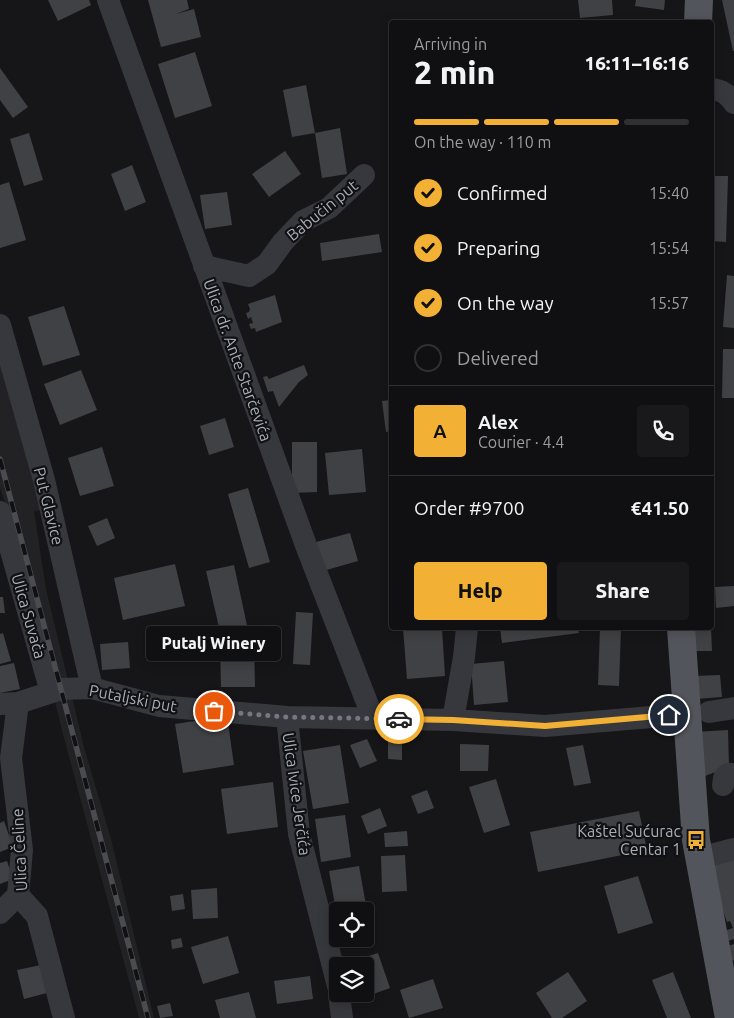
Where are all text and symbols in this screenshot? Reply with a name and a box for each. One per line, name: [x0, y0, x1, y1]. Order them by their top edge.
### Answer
text: Arriving in: [414, 35, 487, 53]
text: 16:11–16:16: [584, 52, 689, 74]
text: 2 min: [414, 54, 495, 90]
text: On the way · 110 m: [414, 133, 551, 151]
street label: Babučin put: [283, 176, 362, 244]
icon: check: [414, 179, 442, 207]
text: Confirmed: [457, 182, 548, 204]
text: 15:40: [649, 184, 689, 202]
icon: check: [414, 234, 442, 262]
text: Preparing: [457, 237, 541, 259]
text: 15:54: [649, 239, 689, 257]
street label: Ulica dr. Ante Starčevića: [200, 276, 276, 444]
icon: check: [414, 289, 442, 317]
text: On the way: [457, 292, 554, 314]
text: 15:57: [649, 294, 689, 312]
text: Delivered: [457, 347, 539, 369]
button: phone: [637, 405, 689, 457]
text: Alex: [478, 411, 518, 433]
text: A: [433, 420, 447, 442]
text: Courier · 4.4: [478, 433, 564, 451]
street label: Put Glavice: [31, 465, 67, 547]
text: Order #9700: [414, 497, 524, 519]
text: €41.50: [631, 497, 689, 519]
button: Help: [414, 562, 547, 620]
button: Share: [557, 562, 689, 620]
street label: Ulica Suvača: [8, 572, 50, 660]
callout: Putalj Winery: [146, 626, 282, 661]
text: Putalj Winery: [161, 634, 266, 652]
street label: Putaljski put: [88, 681, 179, 715]
pin: [193, 690, 235, 732]
courier: [374, 694, 424, 744]
pin: [648, 694, 690, 736]
icon: bag: [200, 697, 228, 725]
icon: home: [655, 701, 683, 729]
icon: car: [385, 705, 413, 733]
street label: Ulica Ivice Jerčića: [279, 732, 315, 856]
street label: Ulica Čeline: [7, 808, 30, 892]
place label: Kaštel Sućurac Centar 1: [577, 822, 682, 858]
bus stop icon: Kaštel Sućurac Centar 1: [685, 829, 707, 851]
map controls: [329, 902, 374, 1002]
button: locate: [329, 902, 374, 947]
button: layers: [329, 957, 374, 1002]

